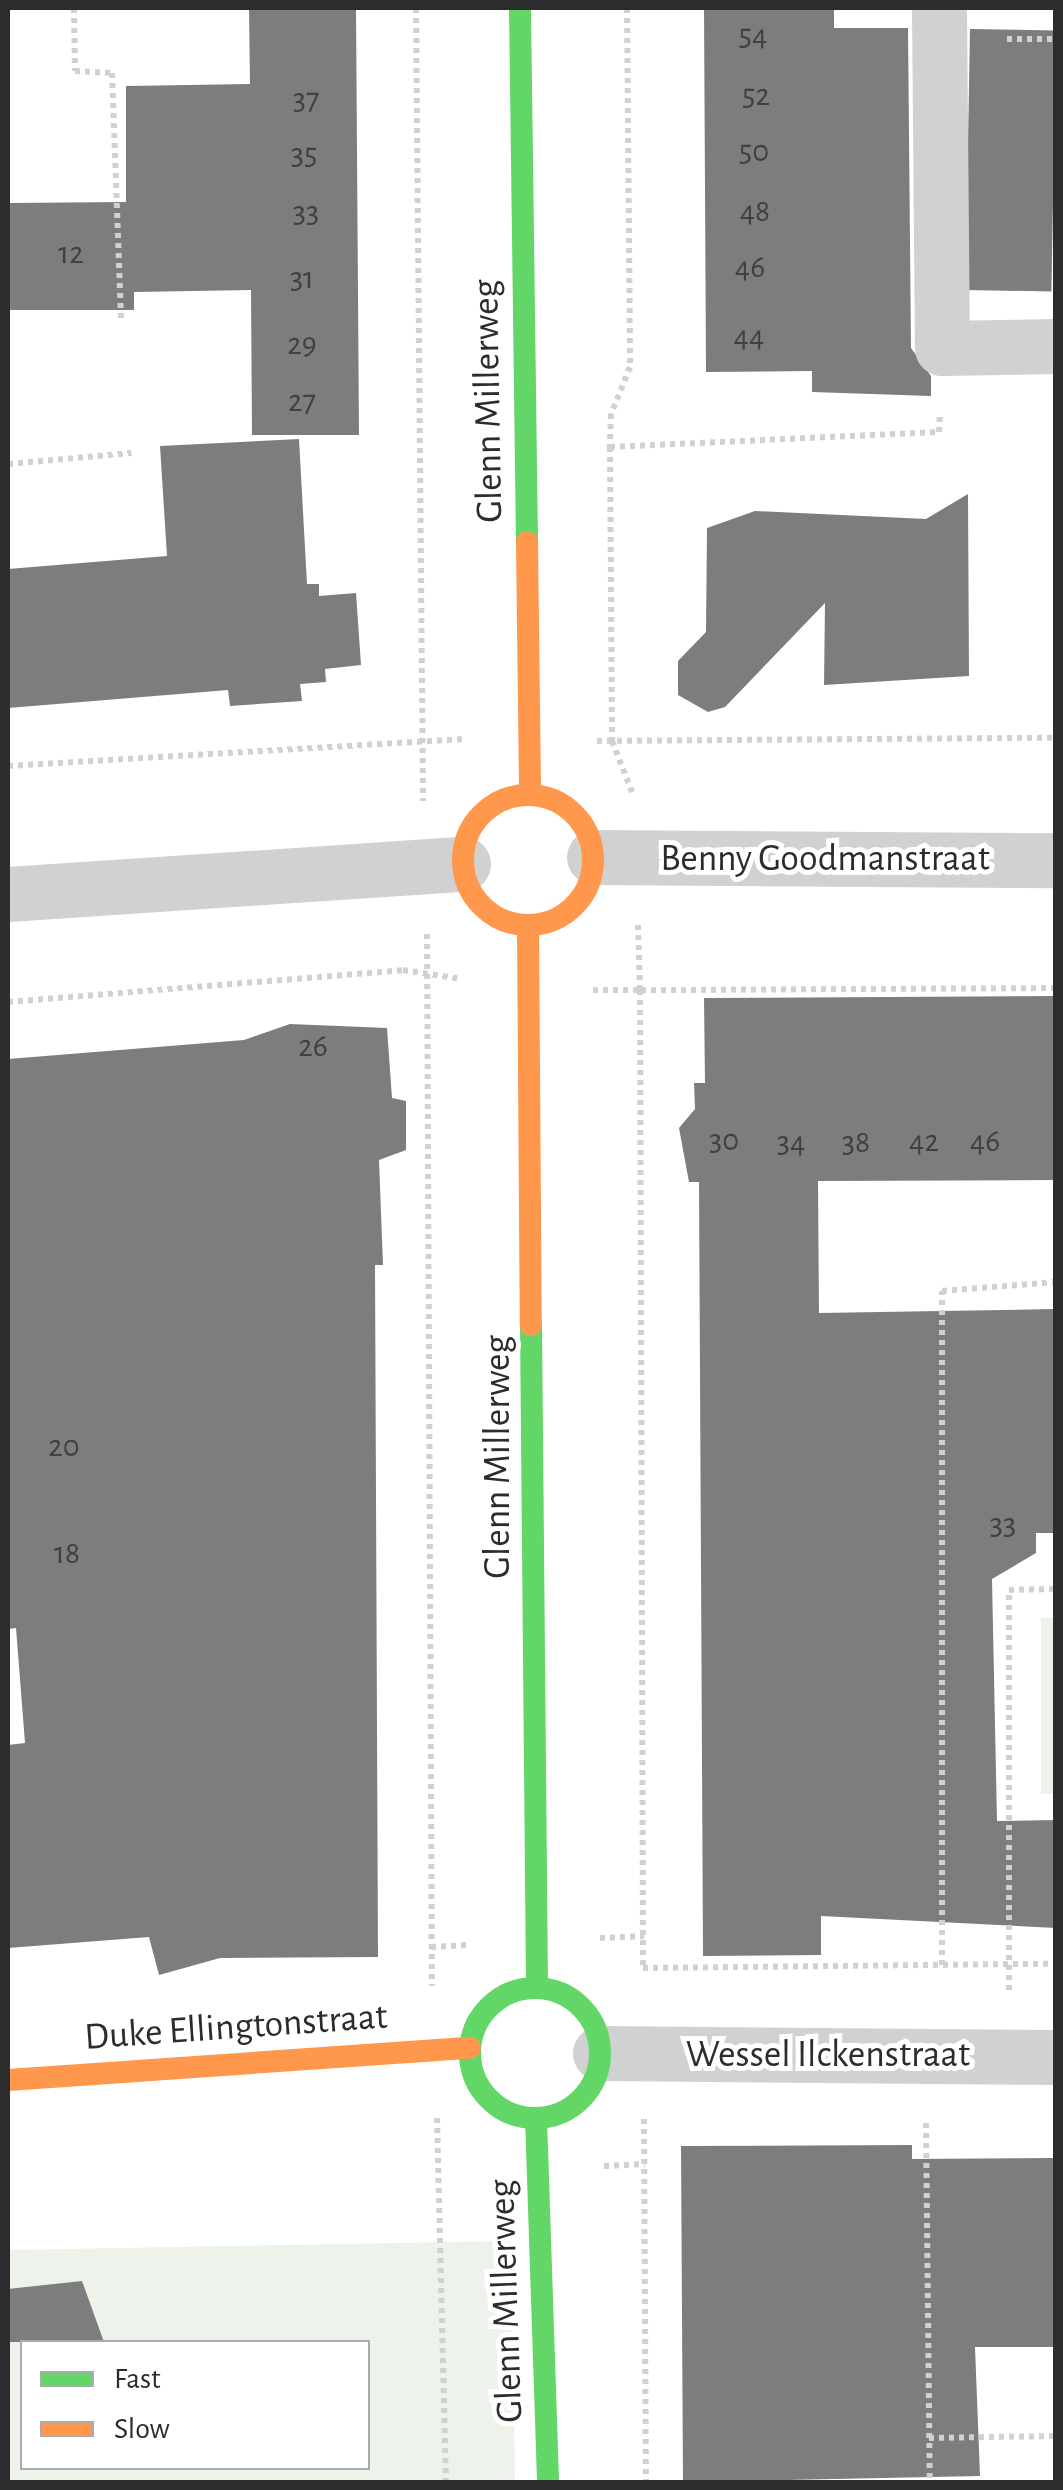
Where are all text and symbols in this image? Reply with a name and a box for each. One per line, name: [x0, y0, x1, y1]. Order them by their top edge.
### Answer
house number: 54: [739, 16, 767, 54]
house number: 52: [742, 76, 770, 114]
house number: 37: [293, 80, 319, 118]
house number: 50: [739, 132, 769, 170]
house number: 35: [291, 135, 317, 173]
house number: 48: [740, 192, 770, 230]
house number: 33: [293, 193, 319, 231]
house number: 12: [58, 234, 84, 272]
house number: 46: [735, 248, 765, 286]
house number: 31: [290, 259, 314, 297]
street label: Glenn Millerweg: [464, 279, 514, 523]
house number: 44: [734, 317, 764, 355]
house number: 29: [287, 325, 317, 363]
house number: 27: [288, 382, 316, 420]
street label: Benny Goodmanstraat: [660, 837, 990, 883]
house number: 26: [298, 1027, 328, 1065]
house number: 30: [709, 1121, 739, 1159]
house number: 42: [909, 1122, 939, 1160]
house number: 46: [970, 1122, 1000, 1160]
house number: 34: [777, 1123, 805, 1161]
house number: 38: [842, 1123, 870, 1161]
street label: Glenn Millerweg: [476, 1335, 522, 1579]
house number: 20: [48, 1427, 80, 1465]
house number: 33: [990, 1505, 1016, 1543]
house number: 18: [54, 1534, 80, 1572]
street label: Duke Ellingtonstraat: [83, 1995, 389, 2061]
street label: Wessel Ilckenstraat: [686, 2033, 970, 2079]
street label: Glenn Millerweg: [480, 2179, 534, 2423]
legend: [20, 2340, 370, 2470]
text: Fast: [114, 2364, 161, 2394]
text: Slow: [114, 2414, 170, 2444]

